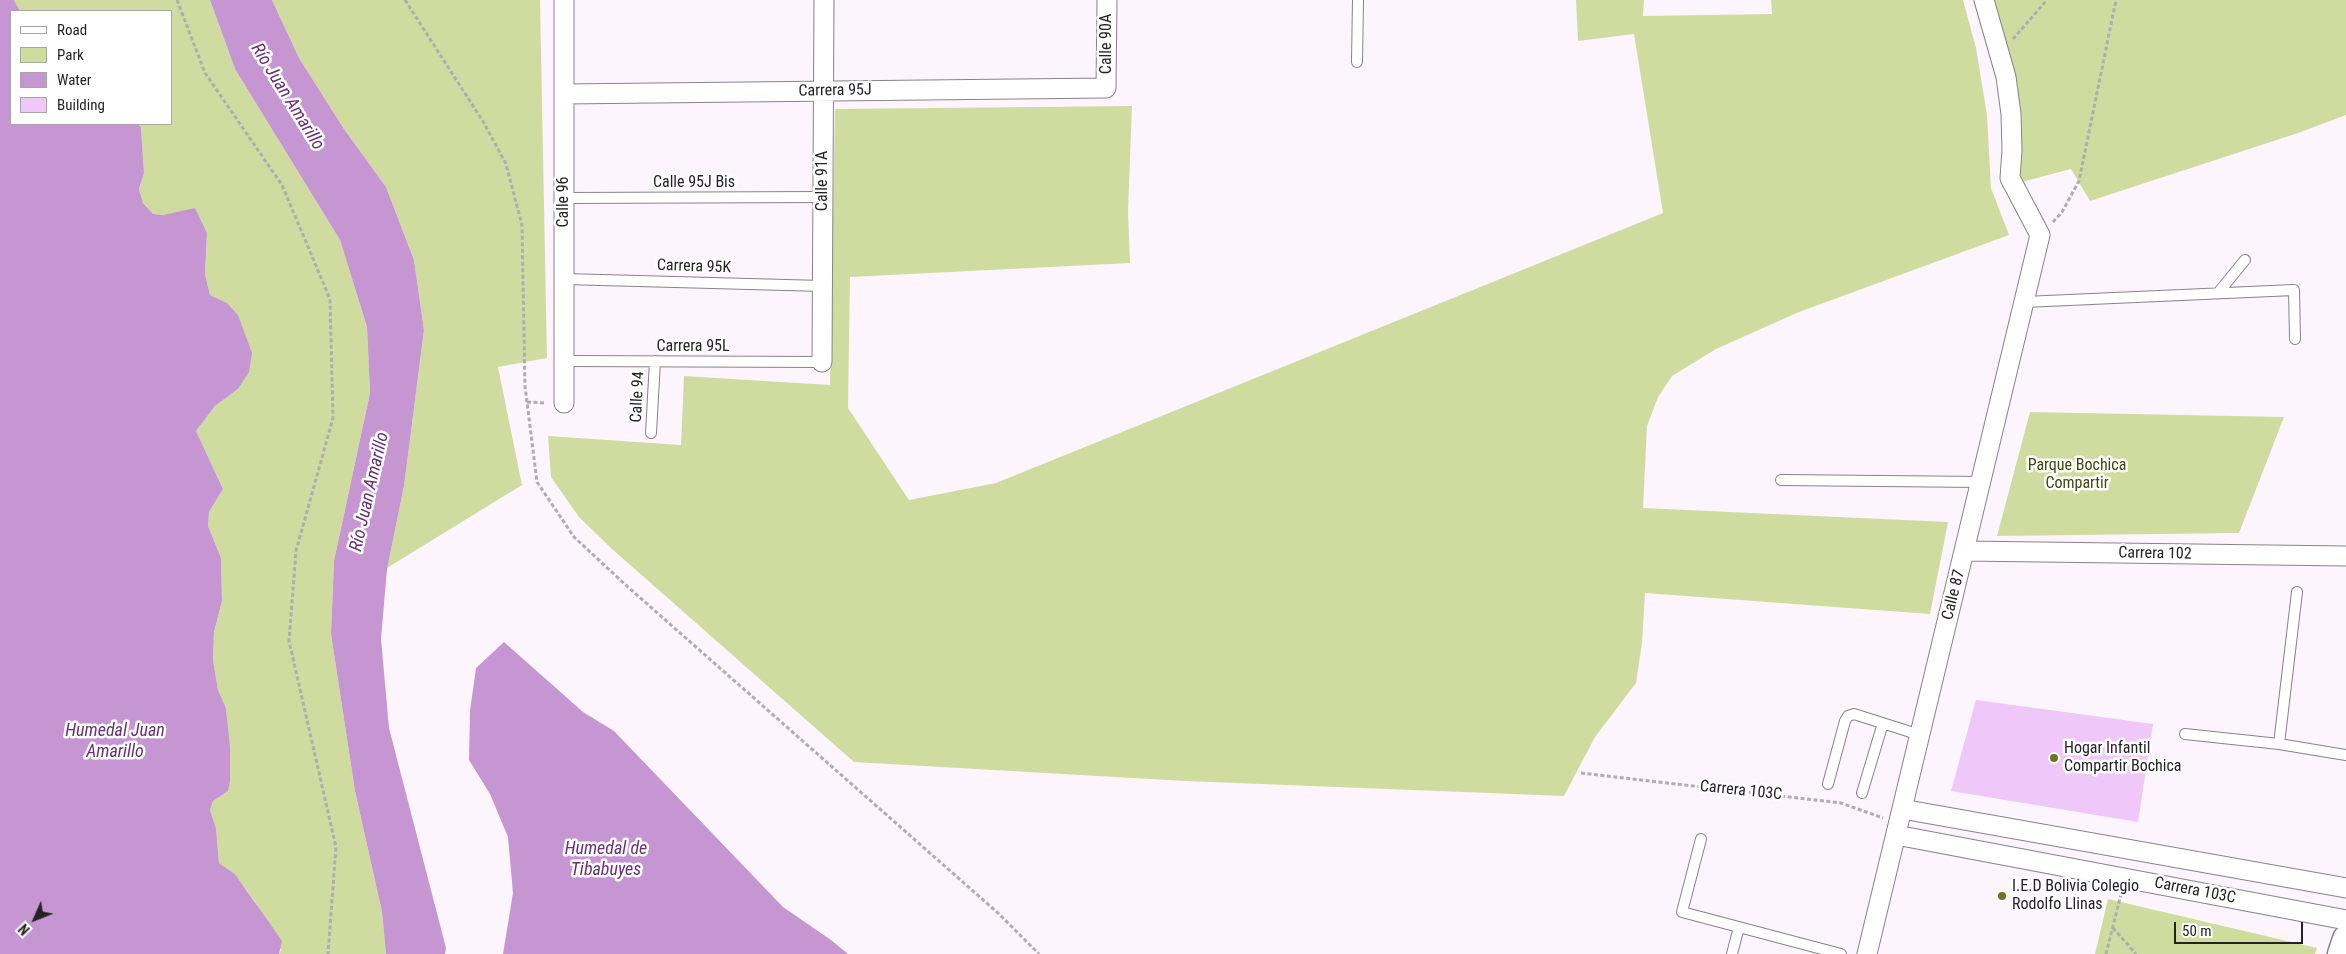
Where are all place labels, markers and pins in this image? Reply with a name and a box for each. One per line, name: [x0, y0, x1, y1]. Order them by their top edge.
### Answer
place label: Hogar Infantil Compartir Bochica: [2064, 739, 2182, 777]
marker: Hogar Infantil Compartir Bochica: [2048, 752, 2060, 764]
place label: I.E.D Bolivia Colegio Rodolfo Llinas: [2012, 877, 2139, 915]
marker: I.E.D Bolivia Colegio Rodolfo Llinas: [1996, 890, 2008, 902]

